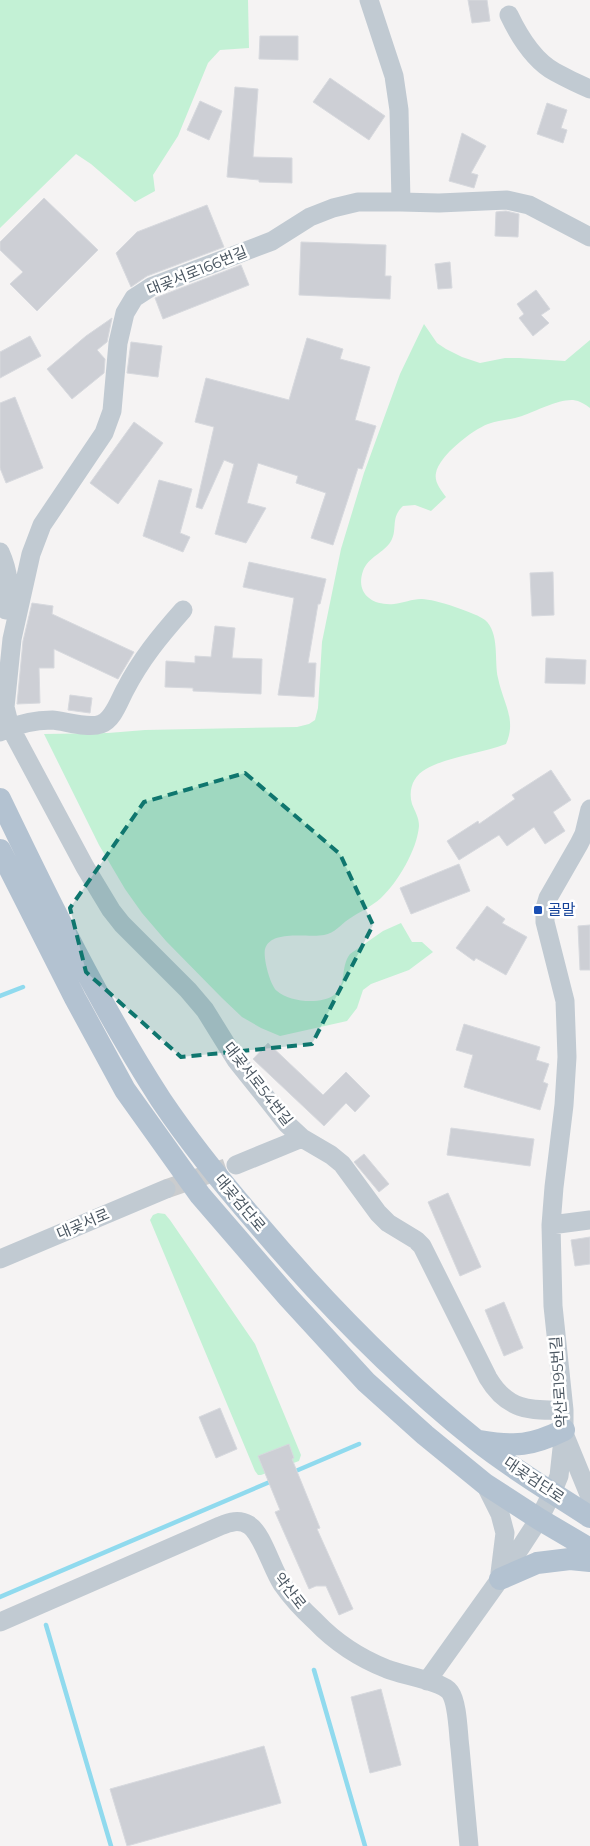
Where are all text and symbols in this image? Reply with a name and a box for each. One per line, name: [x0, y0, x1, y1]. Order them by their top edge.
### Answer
street label: 대곶서로166번길: [144, 242, 250, 299]
place label: 골말: [548, 900, 576, 919]
marker: 골말: [532, 904, 544, 916]
street label: 대곶서로54번길: [220, 1038, 297, 1129]
street label: 대곶검단로: [211, 1170, 270, 1235]
street label: 대곶서로: [54, 1204, 112, 1243]
street label: 약산로195번길: [546, 1335, 571, 1429]
street label: 대곶검단로: [500, 1452, 568, 1507]
street label: 약산로: [270, 1569, 311, 1613]

